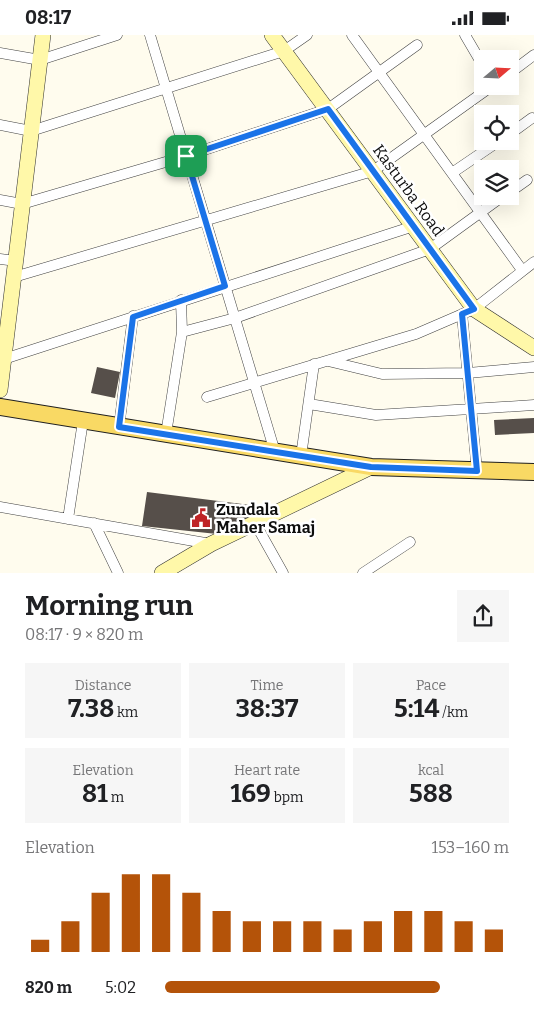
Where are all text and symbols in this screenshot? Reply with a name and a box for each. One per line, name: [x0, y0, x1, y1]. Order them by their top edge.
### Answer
text: 08:17: [25, 6, 71, 29]
north arrow: [474, 50, 519, 95]
map controls: [474, 50, 519, 205]
button: locate: [474, 105, 519, 150]
pin: [165, 135, 207, 177]
street label: Kasturba Road: [369, 141, 448, 240]
icon: arrive: [172, 142, 200, 170]
button: layers: [474, 160, 519, 205]
place label: Zundala Maher Samaj: [216, 500, 315, 537]
public building icon: Zundala Maher Samaj: [190, 507, 212, 529]
text: Morning run: [25, 589, 193, 622]
button: share: [457, 590, 509, 642]
text: 08:17 · 9 × 820 m: [25, 625, 143, 644]
text: Distance: [75, 677, 131, 694]
text: Time: [250, 677, 284, 694]
text: Pace: [416, 677, 446, 694]
text: 7.38: [68, 694, 114, 724]
text: 38:37: [235, 694, 299, 724]
text: 5:14: [394, 694, 440, 724]
text: km: [114, 704, 138, 721]
text: /km: [440, 704, 468, 721]
text: Elevation: [72, 762, 134, 779]
text: Heart rate: [234, 762, 300, 779]
text: kcal: [418, 762, 444, 779]
text: 81: [82, 779, 108, 809]
text: 169: [231, 779, 271, 809]
text: 588: [409, 779, 453, 809]
text: m: [108, 789, 124, 806]
text: bpm: [271, 789, 303, 806]
text: Elevation: [25, 838, 95, 857]
text: 153–160 m: [431, 838, 509, 857]
text: 820 m: [25, 978, 72, 997]
text: 5:02: [105, 978, 136, 997]

